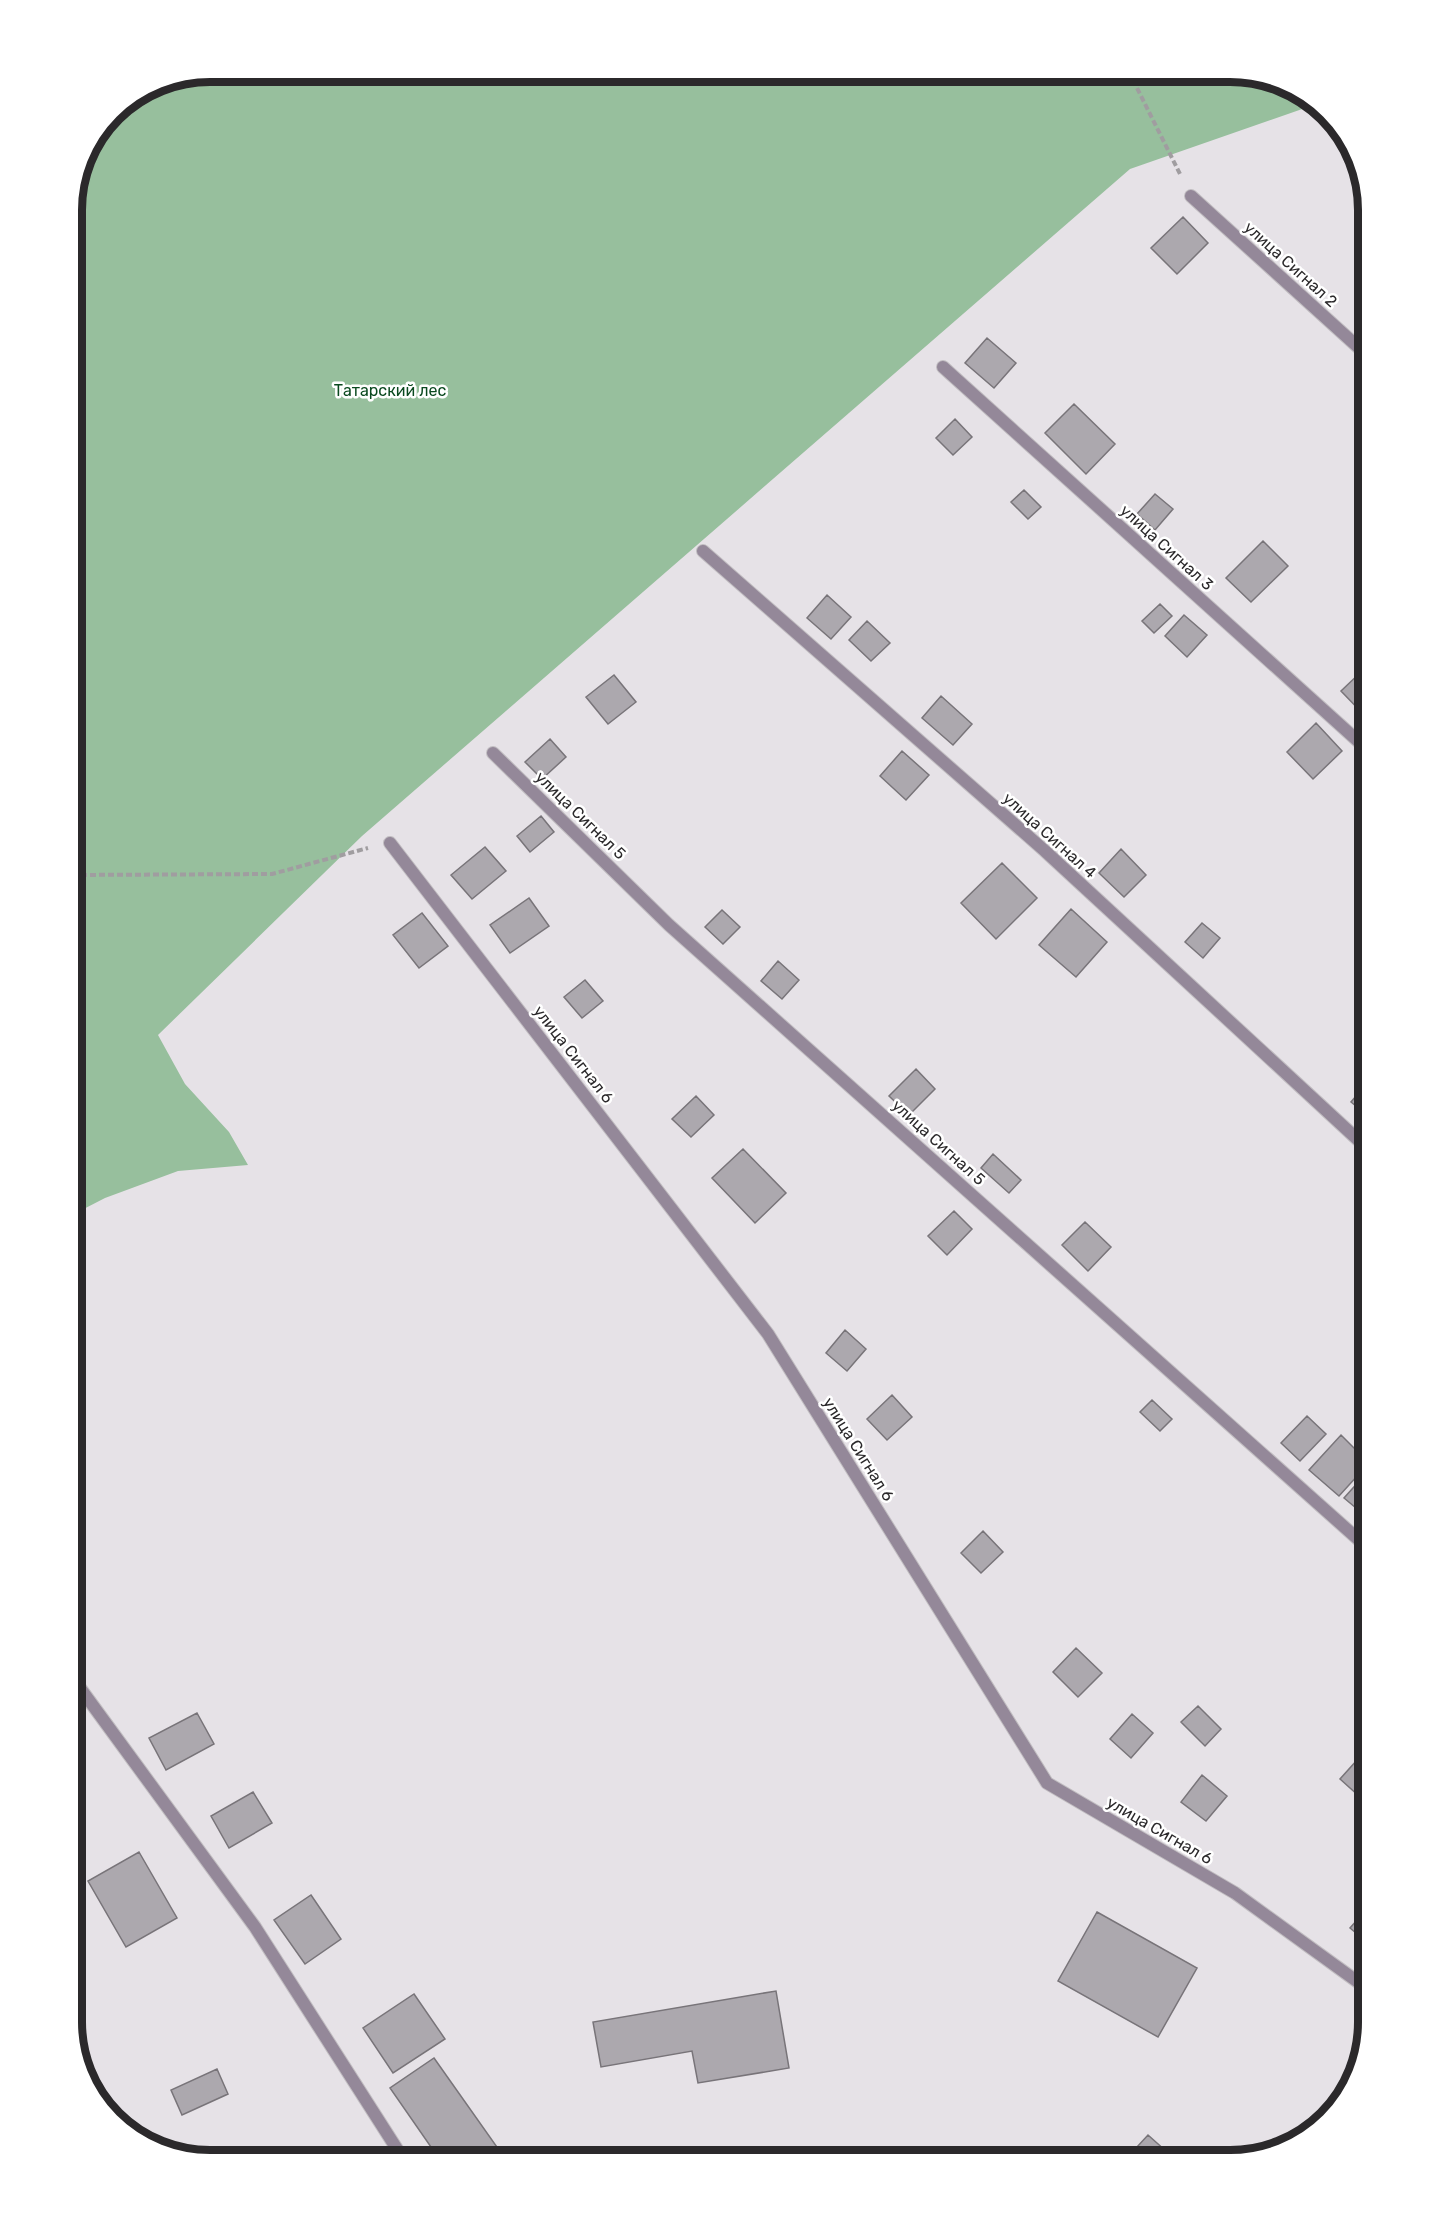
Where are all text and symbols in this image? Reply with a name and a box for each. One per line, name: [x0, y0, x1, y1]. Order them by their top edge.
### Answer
street label: улица Сигнал 2: [1240, 218, 1341, 311]
park label: Татарский лес: [334, 381, 446, 400]
street label: улица Сигнал 3: [1116, 501, 1217, 594]
street label: улица Сигнал 5: [531, 767, 630, 863]
street label: улица Сигнал 4: [999, 789, 1100, 882]
street label: улица Сигнал 6: [530, 1002, 618, 1107]
street label: улица Сигнал 5: [888, 1096, 989, 1189]
street label: улица Сигнал 6: [819, 1394, 898, 1505]
street label: улица Сигнал 6: [1104, 1793, 1216, 1868]

